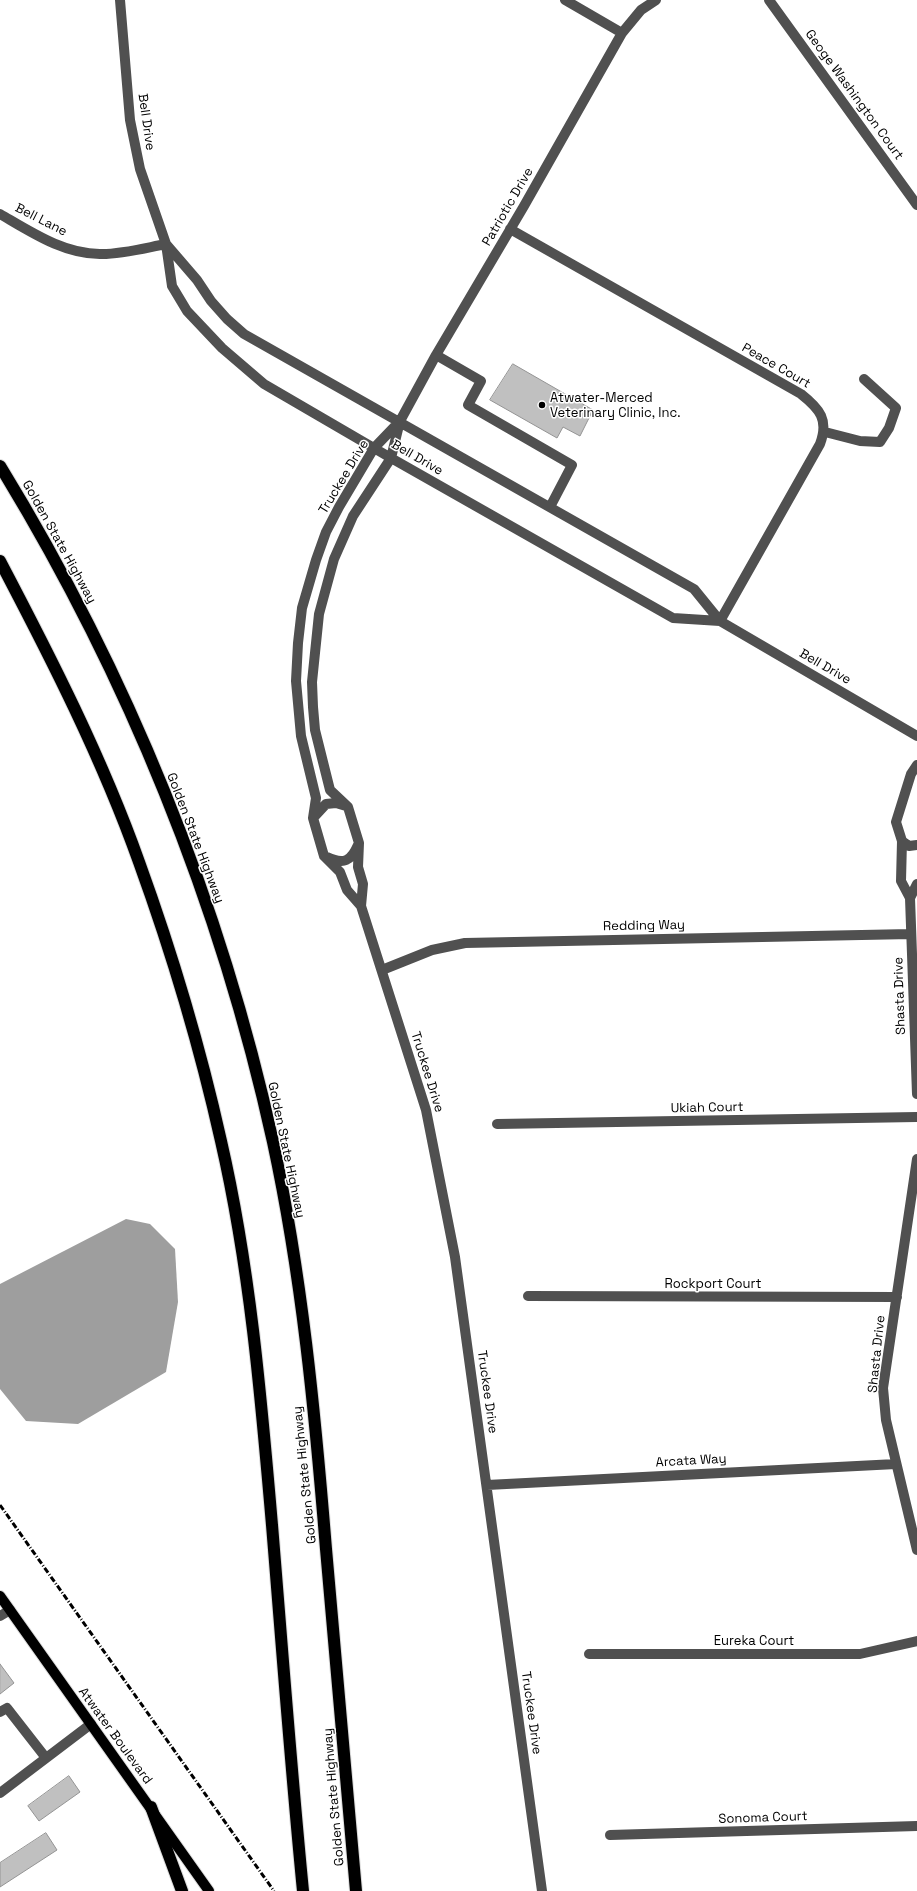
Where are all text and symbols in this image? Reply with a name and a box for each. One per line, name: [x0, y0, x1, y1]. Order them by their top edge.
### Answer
street label: Geoge Washington Court: [802, 27, 906, 163]
street label: Bell Drive: [134, 93, 158, 151]
street label: Patriotic Drive: [479, 165, 537, 249]
street label: Bell Lane: [12, 200, 70, 240]
street label: Peace Court: [739, 340, 813, 392]
place label: Atwater-Merced Veterinary Clinic, Inc.: [550, 390, 680, 421]
marker: Atwater-Merced Veterinary Clinic, Inc.: [537, 400, 547, 410]
street label: Truckee Drive: [316, 437, 372, 517]
street label: Bell Drive: [388, 437, 446, 479]
street label: Golden State Highway: [19, 478, 99, 606]
street label: Bell Drive: [796, 646, 854, 688]
street label: Golden State Highway: [163, 771, 227, 905]
street label: Redding Way: [603, 917, 685, 935]
street label: Shasta Drive: [891, 957, 909, 1035]
street label: Truckee Drive: [407, 1030, 447, 1114]
street label: Golden State Highway: [264, 1081, 308, 1219]
street label: Ukiah Court: [670, 1100, 744, 1116]
street label: Rockport Court: [665, 1276, 761, 1292]
street label: Shasta Drive: [865, 1314, 889, 1394]
street label: Truckee Drive: [473, 1349, 501, 1435]
street label: Golden State Highway: [290, 1405, 320, 1545]
street label: Arcata Way: [655, 1451, 727, 1471]
street label: Eureka Court: [714, 1633, 794, 1649]
street label: Truckee Drive: [517, 1670, 545, 1756]
street label: Atwater Boulevard: [75, 1685, 155, 1787]
street label: Golden State Highway: [320, 1727, 348, 1867]
street label: Sonoma Court: [718, 1809, 808, 1827]

